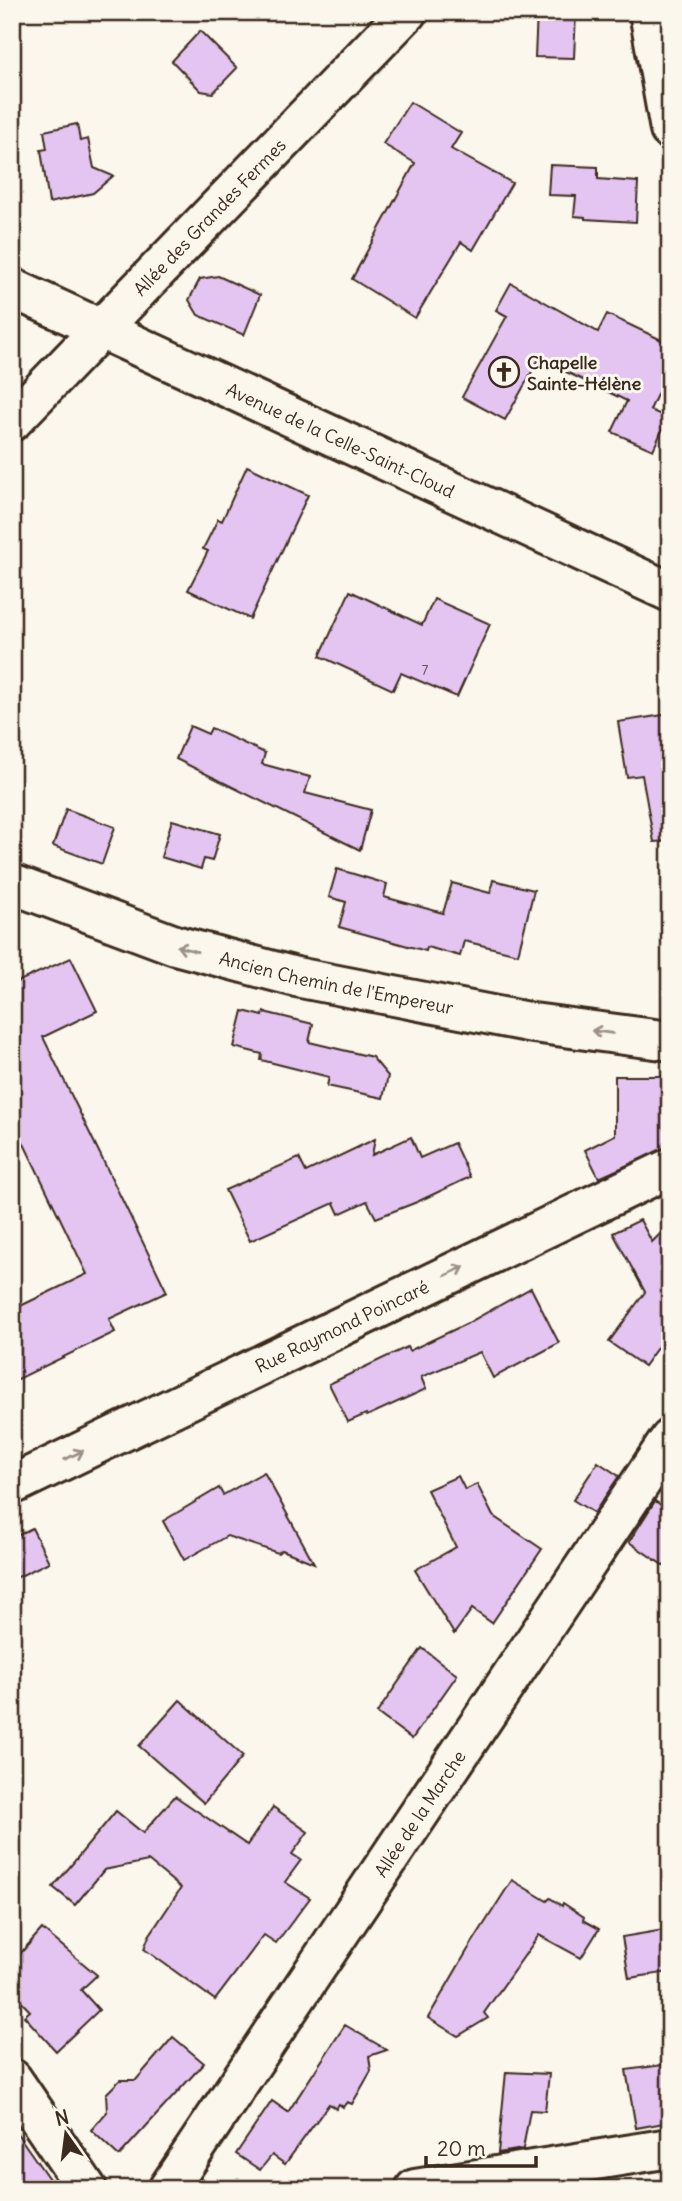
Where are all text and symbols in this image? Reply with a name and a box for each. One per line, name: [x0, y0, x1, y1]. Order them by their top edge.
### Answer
street label: Allée des Grandes Fermes: [128, 133, 290, 300]
place label: Chapelle Sainte-Hélène: [527, 351, 642, 395]
church icon: Chapelle Sainte-Hélène: [487, 355, 521, 389]
street label: Avenue de la Celle-Saint-Cloud: [223, 377, 459, 503]
house number: 7: [422, 661, 429, 679]
one-way arrow: [176, 942, 199, 955]
street label: Ancien Chemin de l'Empereur: [217, 946, 456, 1019]
one-way arrow: [591, 1026, 614, 1039]
one-way arrow: [444, 1264, 465, 1278]
street label: Rue Raymond Poincaré: [251, 1275, 432, 1378]
one-way arrow: [63, 1448, 84, 1462]
street label: Allée de la Marche: [369, 1746, 470, 1881]
north arrow: [32, 2100, 102, 2170]
text: N: [53, 2104, 71, 2131]
scale bar: [426, 2124, 537, 2168]
text: 20 m: [437, 2135, 486, 2162]

